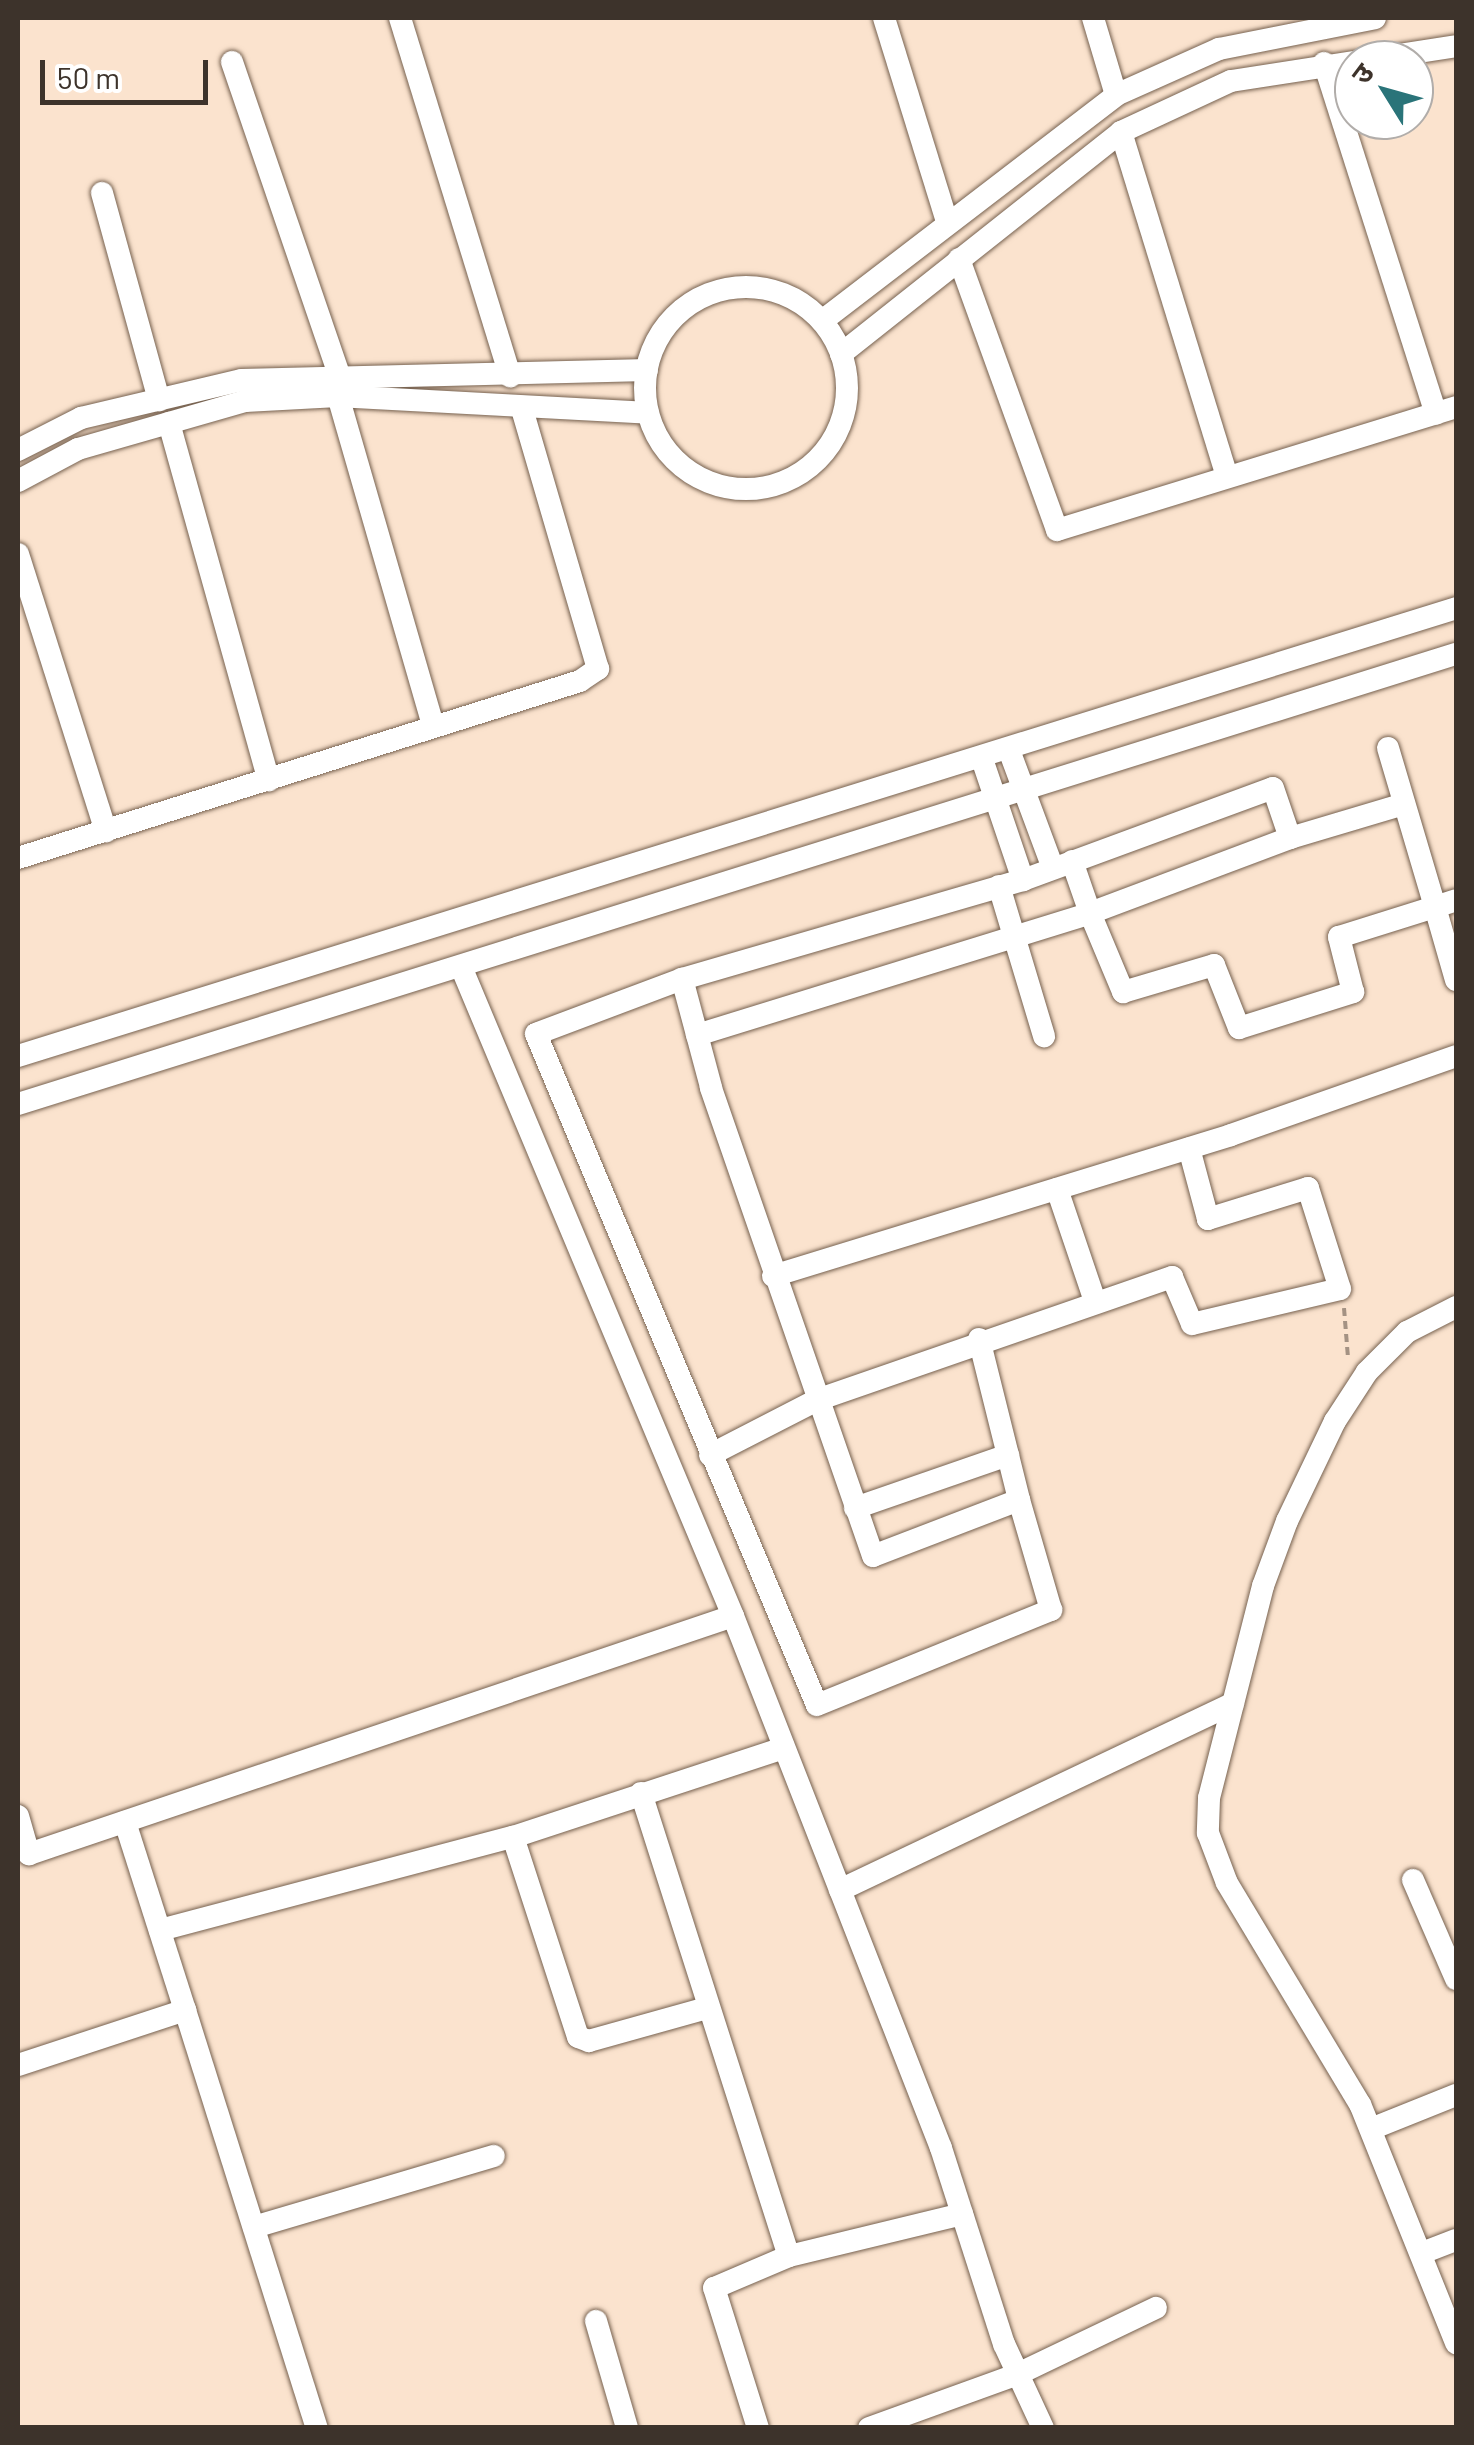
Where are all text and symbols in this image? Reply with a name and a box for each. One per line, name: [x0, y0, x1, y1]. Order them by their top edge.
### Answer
scale bar: [45, 40, 212, 102]
north arrow: [1334, 40, 1434, 140]
text: उ: [1343, 56, 1380, 90]
text: 50 m: [57, 59, 120, 95]

